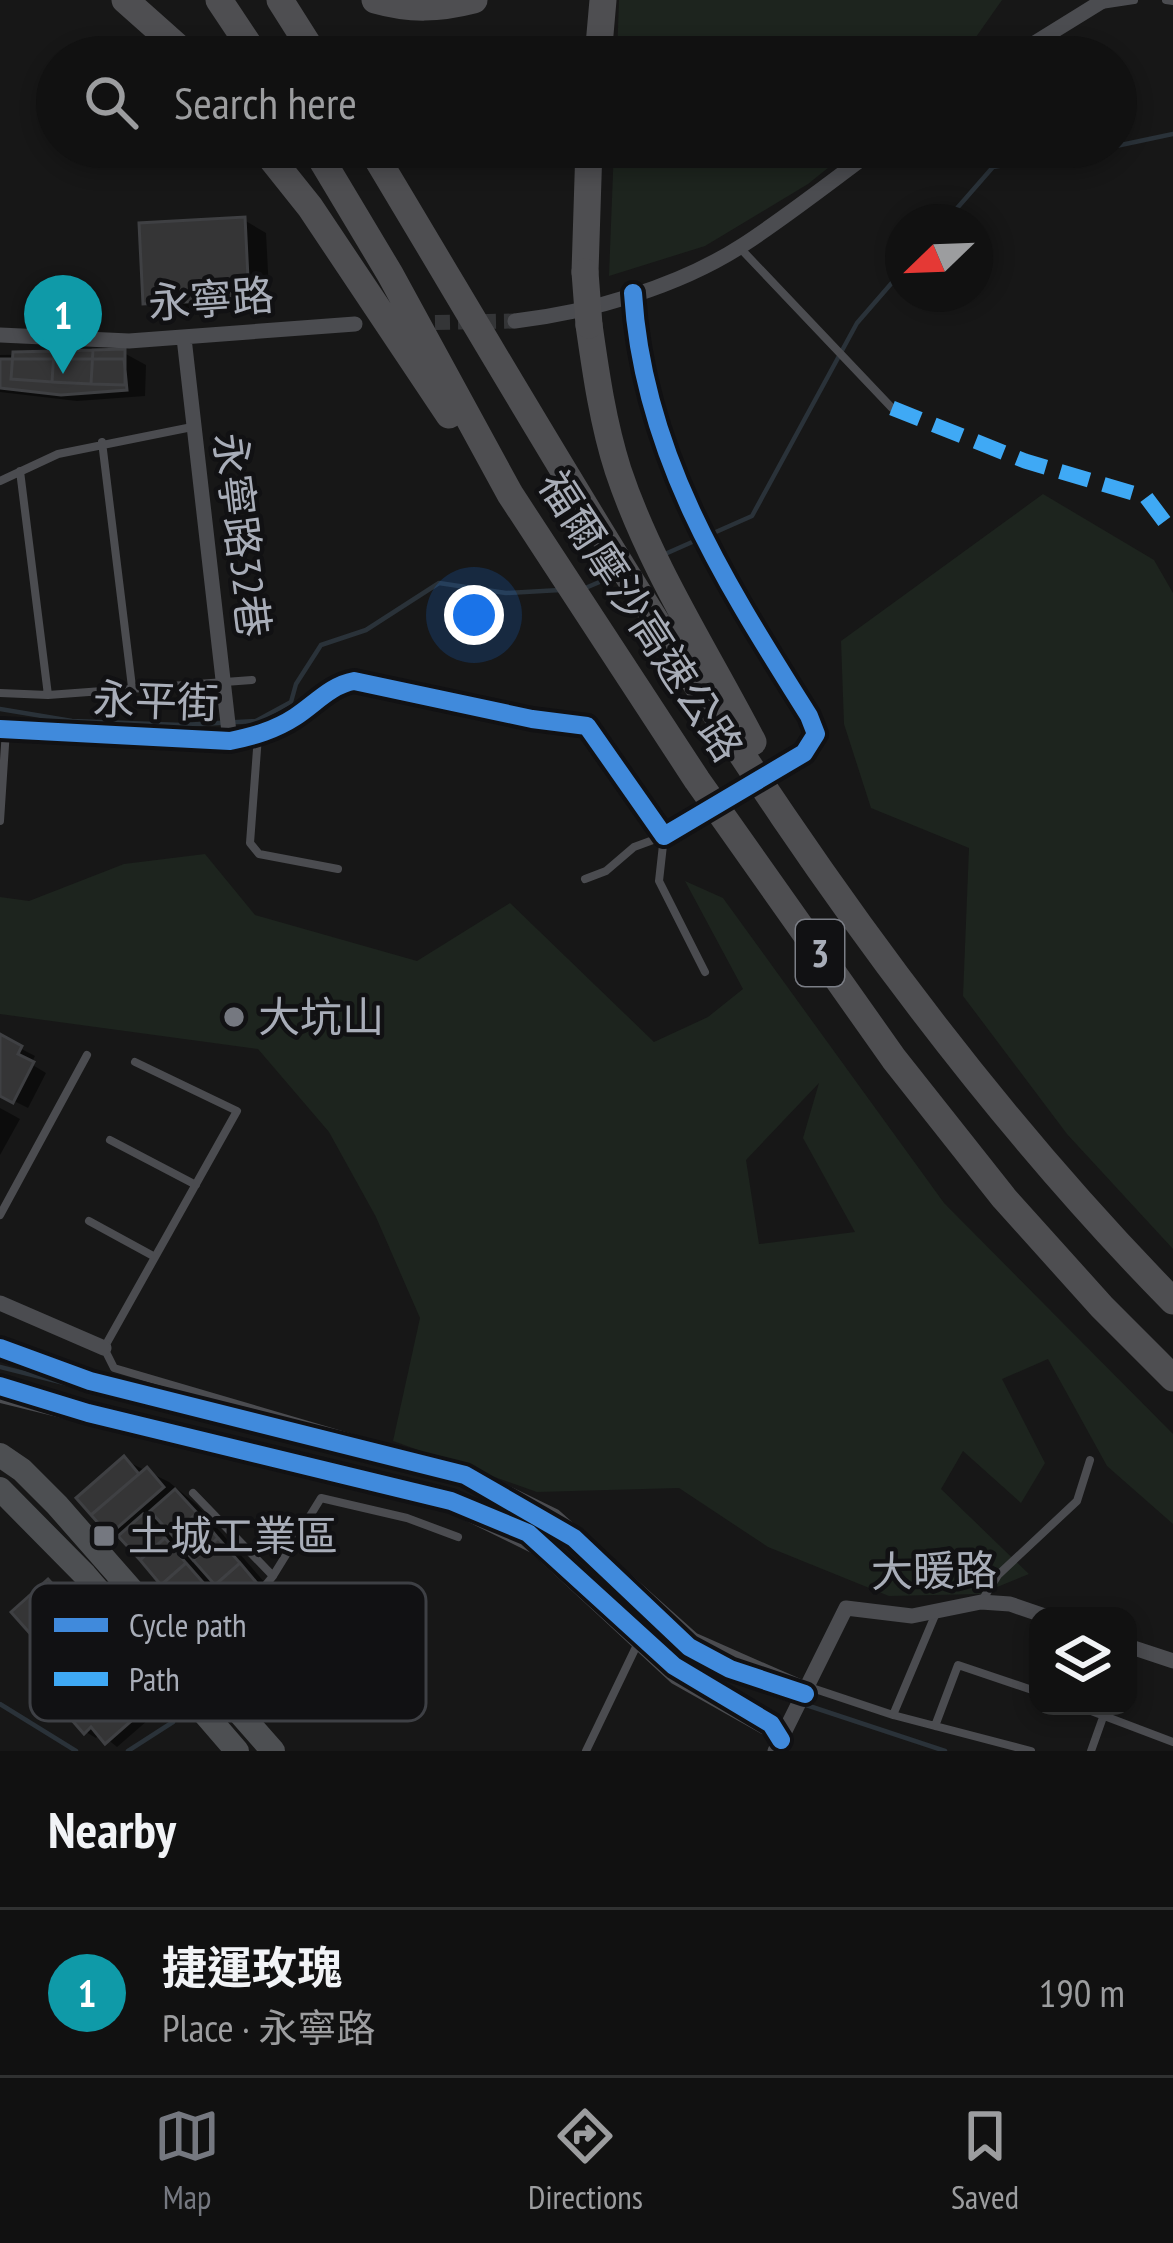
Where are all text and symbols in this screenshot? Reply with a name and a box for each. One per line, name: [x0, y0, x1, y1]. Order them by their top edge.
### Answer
search box: [36, 36, 1137, 168]
icon: search: [78, 69, 144, 135]
text: Search here: [174, 73, 357, 131]
north arrow: [885, 204, 993, 312]
street label: 永寧路: [146, 267, 276, 330]
pin: 1: [24, 275, 102, 374]
street label: 永寧路32巷: [203, 429, 282, 640]
street label: 福爾摩沙高速公路: [527, 460, 756, 772]
your location: [444, 585, 504, 645]
street label: 永平街: [92, 671, 220, 730]
road number: 3: [796, 920, 844, 986]
place label: 大坑山: [258, 989, 384, 1044]
marker: 大坑山: [221, 1004, 247, 1030]
place label: 土城工業區: [128, 1508, 338, 1563]
marker: 土城工業區: [91, 1523, 117, 1549]
street label: 大暖路: [871, 1542, 997, 1599]
legend: [30, 1583, 426, 1721]
text: Cycle path: [129, 1603, 247, 1646]
map controls: [1029, 1607, 1137, 1715]
button: layers: [1029, 1607, 1137, 1715]
text: Path: [129, 1657, 180, 1700]
text: Nearby: [48, 1796, 176, 1862]
text: 捷運玫瑰: [162, 1938, 342, 1996]
text: 1: [78, 1967, 96, 2018]
text: 190 m: [1039, 1967, 1125, 2018]
text: Place · 永寧路: [162, 2002, 375, 2053]
tab: Map: [154, 2103, 220, 2218]
tab: Directions: [528, 2103, 643, 2218]
tab: Saved: [951, 2103, 1019, 2218]

